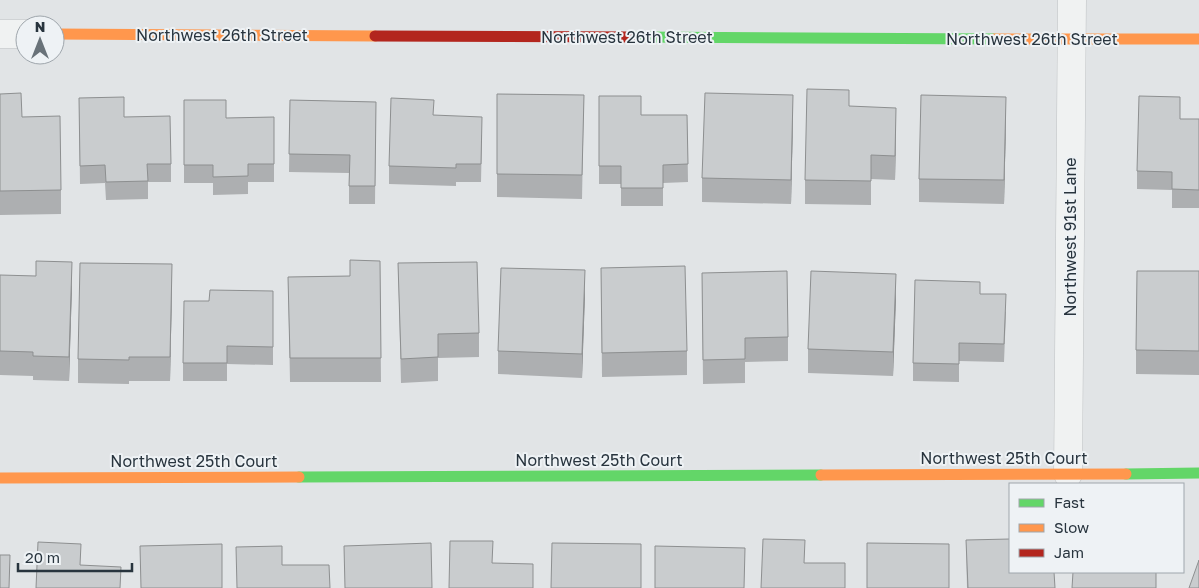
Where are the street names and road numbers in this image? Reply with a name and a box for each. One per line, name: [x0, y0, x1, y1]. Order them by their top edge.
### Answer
street label: Northwest 26th Street: [136, 25, 308, 45]
street label: Northwest 26th Street: [541, 27, 713, 47]
street label: Northwest 26th Street: [946, 29, 1118, 49]
street label: Northwest 91st Lane: [1060, 157, 1080, 317]
street label: Northwest 25th Court: [920, 448, 1088, 468]
street label: Northwest 25th Court: [515, 450, 683, 470]
street label: Northwest 25th Court: [110, 451, 278, 471]

